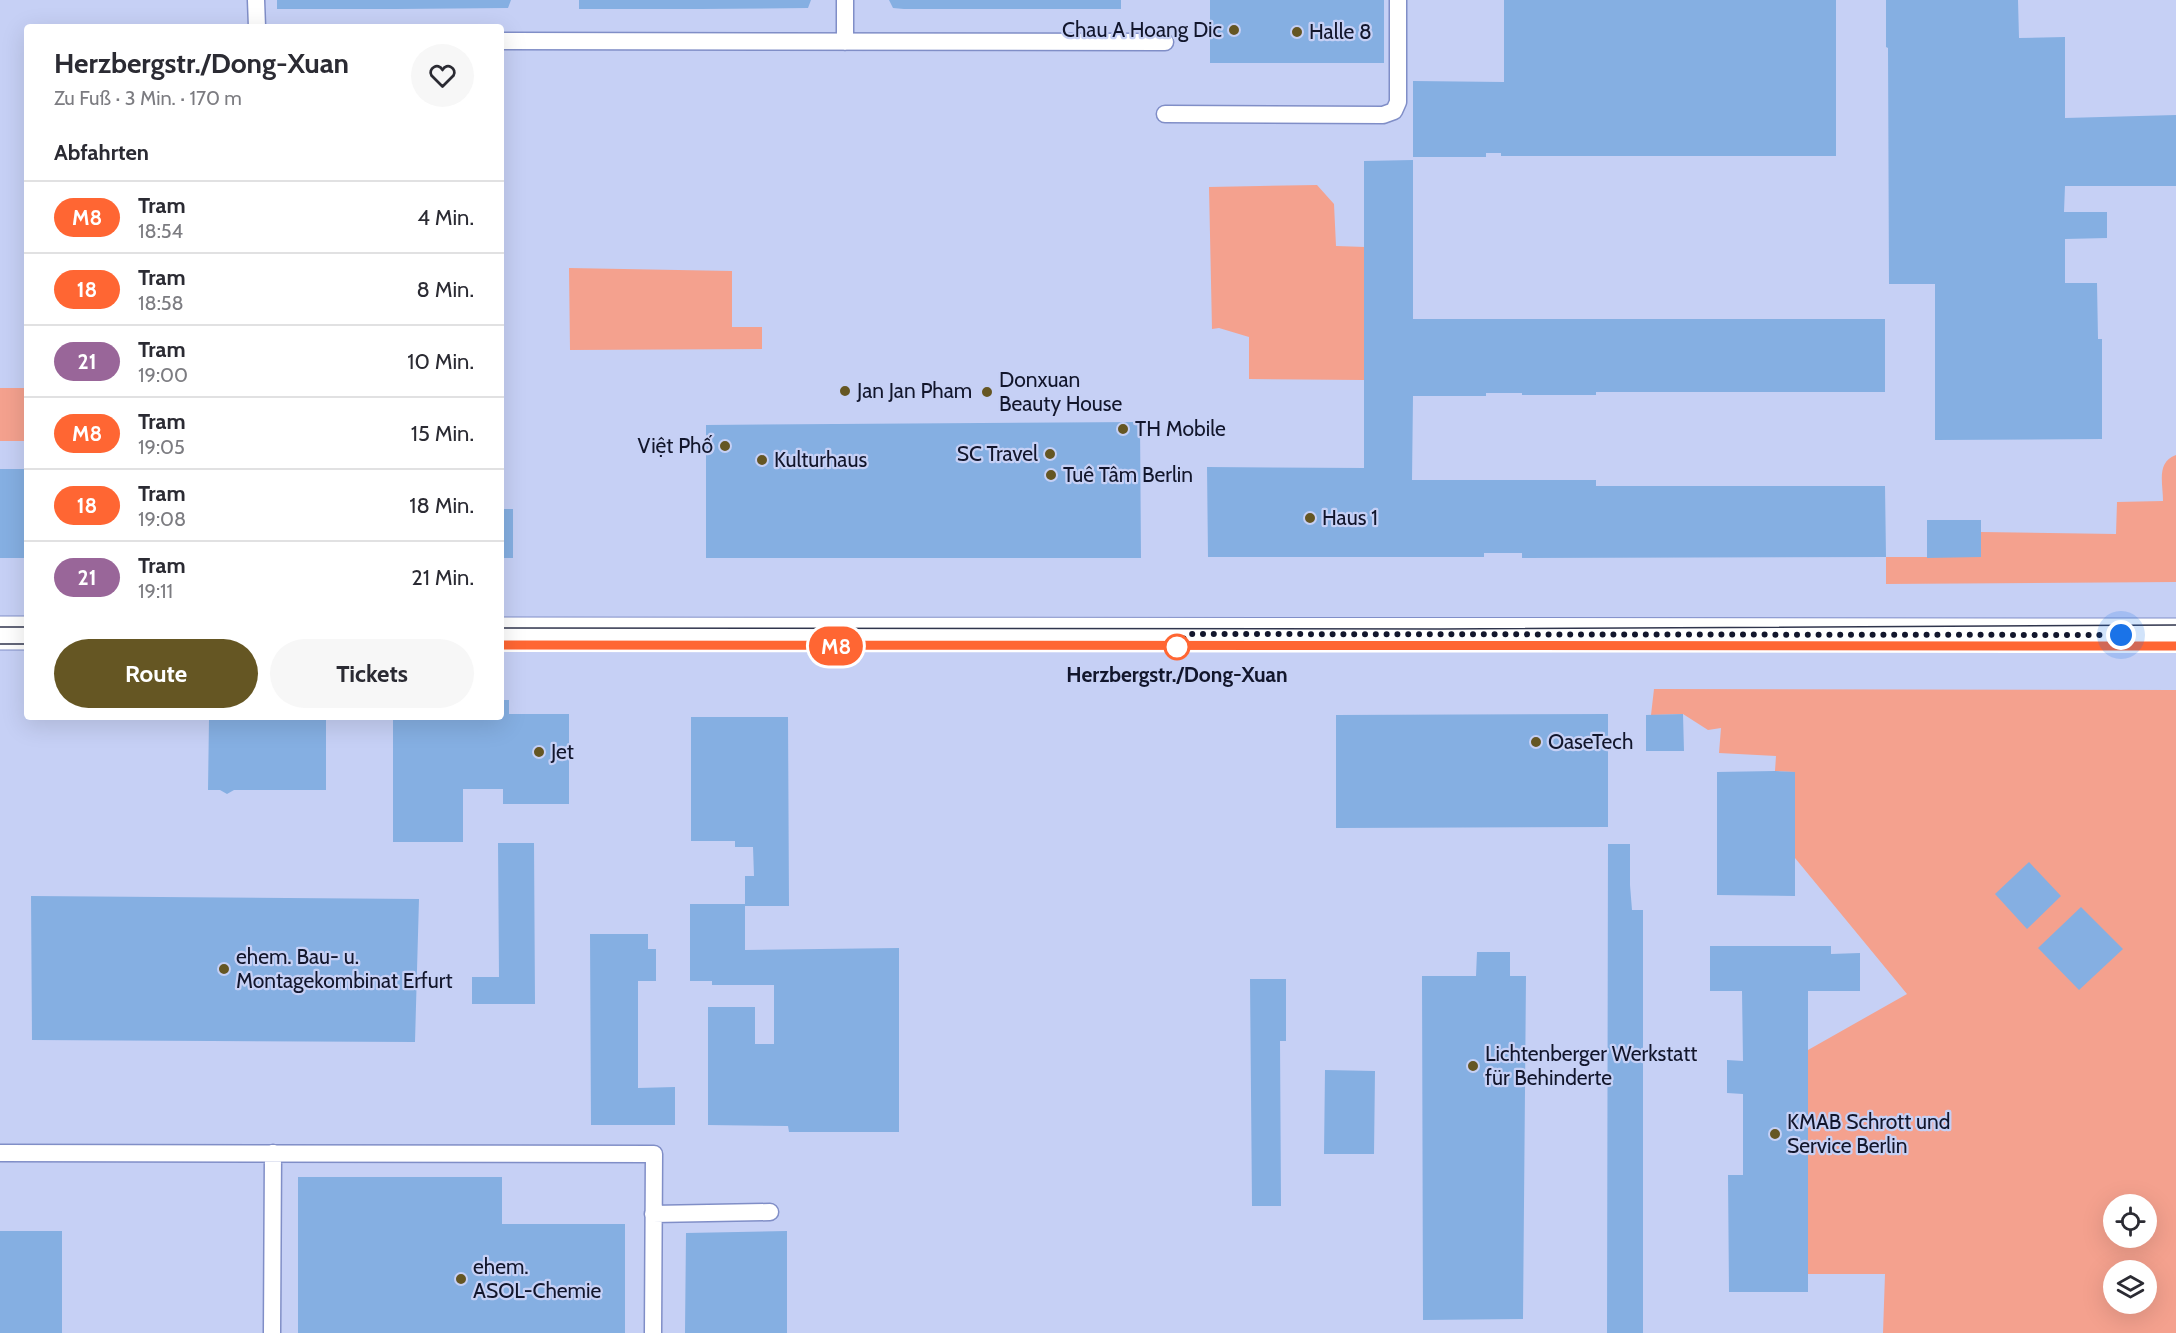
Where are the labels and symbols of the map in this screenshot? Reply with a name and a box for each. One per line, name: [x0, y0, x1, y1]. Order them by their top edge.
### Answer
place label: Chau A Hoang Dic: [1062, 17, 1222, 42]
place label: Halle 8: [1309, 19, 1372, 44]
marker: Chau A Hoang Dic: [1227, 23, 1241, 37]
marker: Halle 8: [1290, 25, 1304, 39]
place label: Donxuan Beauty House: [999, 367, 1123, 416]
place label: Jan Jan Pham: [856, 378, 972, 403]
marker: Jan Jan Pham: [838, 384, 852, 398]
marker: Donxuan Beauty House: [980, 385, 994, 399]
place label: TH Mobile: [1135, 416, 1226, 441]
marker: TH Mobile: [1116, 422, 1130, 436]
place label: Việt Phố: [637, 433, 713, 458]
marker: Việt Phố: [718, 439, 732, 453]
place label: SC Travel: [957, 441, 1038, 466]
place label: Kulturhaus: [774, 447, 867, 472]
marker: SC Travel: [1043, 447, 1057, 461]
marker: Kulturhaus: [755, 453, 769, 467]
place label: Tuê Tâm Berlin: [1063, 462, 1193, 487]
marker: Tuê Tâm Berlin: [1044, 468, 1058, 482]
place label: Haus 1: [1322, 505, 1378, 530]
marker: Haus 1: [1303, 511, 1317, 525]
your location: [2106, 620, 2136, 650]
line badge: M8: [809, 626, 863, 666]
marker: Herzbergstr./Dong-Xuan: [1164, 634, 1190, 660]
place label: Herzbergstr./Dong-Xuan: [1066, 662, 1288, 687]
place label: OaseTech: [1548, 729, 1633, 754]
marker: OaseTech: [1529, 735, 1543, 749]
place label: Jet: [550, 739, 574, 764]
marker: Jet: [532, 745, 546, 759]
place label: ehem. Bau- u. Montagekombinat Erfurt: [236, 944, 452, 993]
marker: ehem. Bau- u. Montagekombinat Erfurt: [217, 962, 231, 976]
place label: Lichtenberger Werkstatt für Behinderte: [1485, 1041, 1697, 1090]
marker: Lichtenberger Werkstatt für Behinderte: [1466, 1059, 1480, 1073]
place label: KMAB Schrott und Service Berlin: [1787, 1109, 1950, 1158]
marker: KMAB Schrott und Service Berlin: [1768, 1127, 1782, 1141]
place label: ehem. ASOL-Chemie: [473, 1254, 601, 1303]
marker: ehem. ASOL-Chemie: [454, 1272, 468, 1286]

